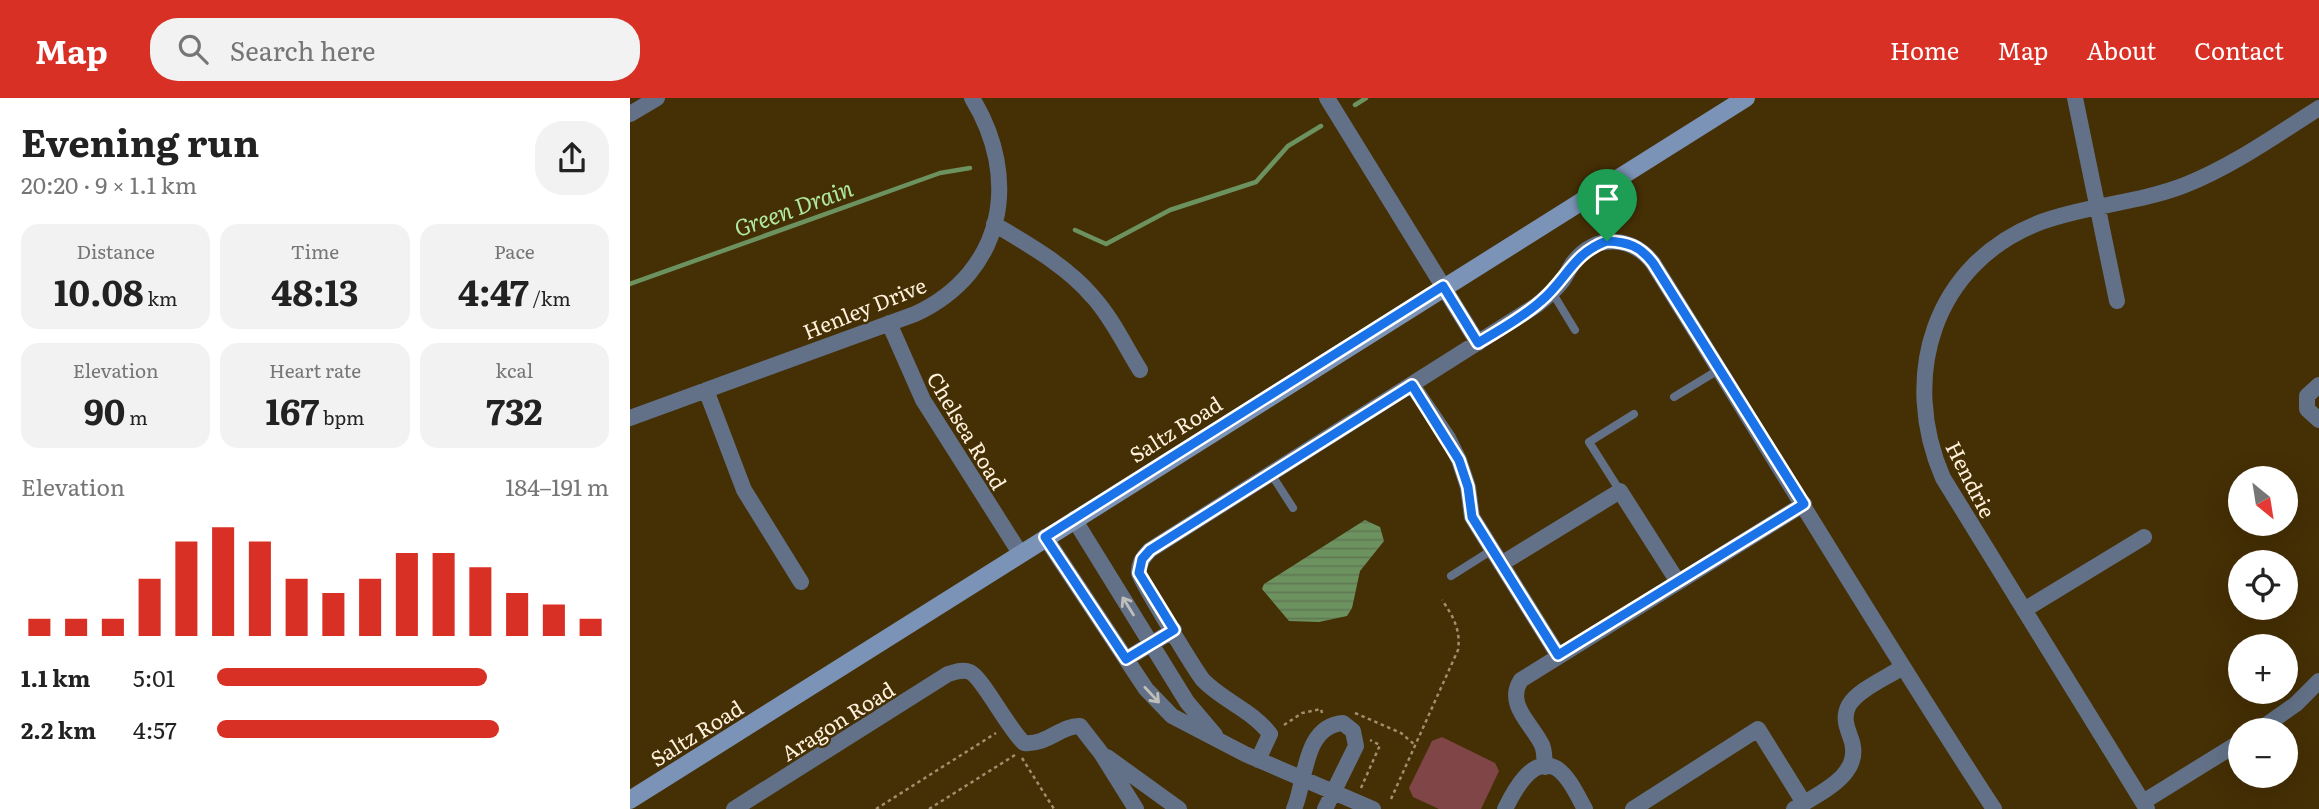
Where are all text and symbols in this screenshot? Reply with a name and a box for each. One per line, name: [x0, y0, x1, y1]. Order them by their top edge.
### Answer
search box: [150, 18, 640, 81]
text: Map: [35, 25, 108, 74]
icon: search: [174, 30, 212, 68]
text: Search here: [230, 30, 376, 69]
text: Home: [1890, 32, 1959, 67]
text: Map: [1997, 32, 2048, 67]
text: About: [2086, 32, 2156, 67]
text: Contact: [2194, 32, 2284, 67]
text: Evening run: [21, 112, 259, 169]
button: share: [535, 121, 609, 195]
text: 20:20 · 9 × 1.1 km: [21, 167, 197, 201]
pin: [1577, 169, 1637, 241]
water label: Green Drain: [729, 170, 857, 244]
icon: arrive: [1588, 180, 1626, 218]
text: Distance: [76, 237, 155, 265]
text: Time: [291, 237, 339, 265]
text: Pace: [494, 237, 535, 265]
text: 10.08: [54, 265, 144, 317]
text: 48:13: [271, 265, 359, 317]
text: 4:47: [458, 265, 529, 317]
street label: Henley Drive: [798, 268, 931, 346]
text: km: [144, 284, 177, 312]
text: /km: [529, 284, 571, 312]
text: Elevation: [73, 356, 159, 384]
text: Heart rate: [269, 356, 361, 384]
text: kcal: [496, 356, 533, 384]
street label: Chelsea Road: [921, 365, 1016, 495]
text: 90: [84, 384, 125, 436]
text: 167: [266, 384, 319, 436]
text: 732: [486, 384, 543, 436]
street label: Saltz Road: [1123, 387, 1228, 469]
text: m: [125, 403, 148, 431]
text: bpm: [319, 403, 364, 431]
street label: Hendrie: [1939, 435, 2005, 523]
north arrow: [2228, 466, 2298, 536]
map controls: [2228, 466, 2298, 788]
text: Elevation: [21, 469, 125, 503]
text: 184–191 m: [505, 469, 609, 503]
button: locate: [2228, 550, 2298, 620]
one-way arrow: [1120, 596, 1134, 616]
button: +: [2228, 634, 2298, 704]
text: 1.1 km: [21, 660, 91, 694]
text: 5:01: [133, 660, 175, 694]
street label: Aragon Road: [774, 673, 900, 767]
one-way arrow: [1144, 686, 1160, 704]
street label: Saltz Road: [644, 691, 749, 773]
text: 2.2 km: [21, 712, 96, 746]
text: 4:57: [133, 712, 177, 746]
button: −: [2228, 718, 2298, 788]

